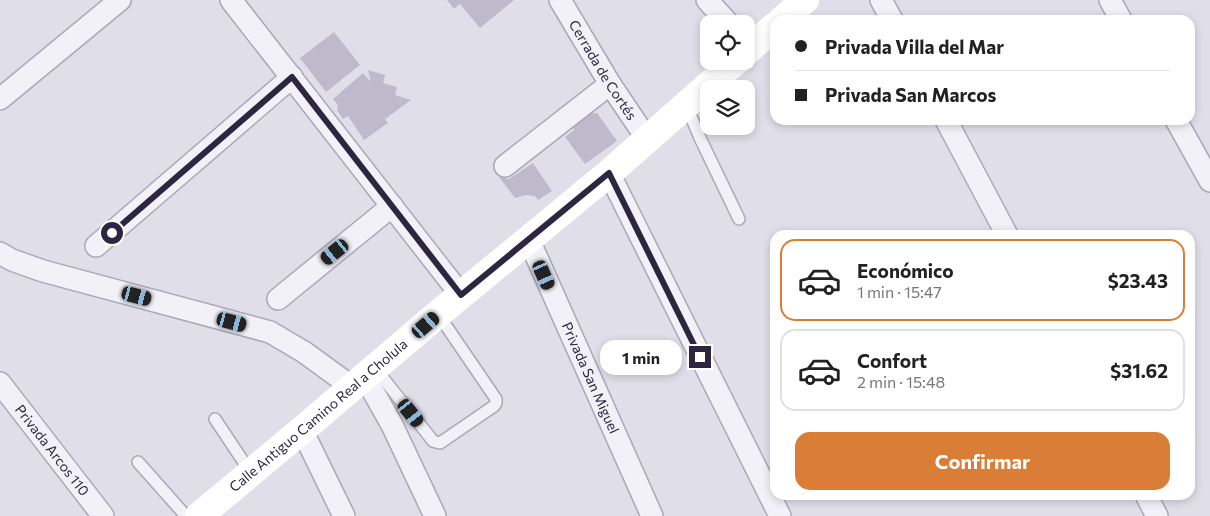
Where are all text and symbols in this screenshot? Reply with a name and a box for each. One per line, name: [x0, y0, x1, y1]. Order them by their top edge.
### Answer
map controls: [700, 15, 755, 135]
button: locate: [700, 15, 755, 70]
street label: Cerrada de Cortés: [566, 17, 641, 123]
text: Privada Villa del Mar: [825, 35, 1004, 58]
button: layers: [700, 80, 755, 135]
text: Privada San Marcos: [825, 83, 996, 106]
route start: [101, 222, 123, 244]
car: [318, 237, 351, 267]
car: [531, 258, 556, 292]
icon: car: [797, 258, 842, 303]
text: Económico: [857, 259, 954, 282]
text: $23.43: [1108, 269, 1168, 292]
text: 1 min · 15:47: [857, 282, 942, 301]
car: [120, 285, 153, 307]
car: [409, 309, 442, 341]
car: [215, 311, 248, 333]
street label: Privada San Miguel: [559, 319, 623, 436]
street label: Calle Antiguo Camino Real a Cholula: [226, 335, 410, 495]
callout: 1 min: [600, 340, 682, 374]
route end: [689, 346, 711, 368]
text: 1 min: [622, 348, 660, 367]
icon: car: [797, 348, 842, 393]
text: Confort: [857, 349, 927, 372]
text: $31.62: [1110, 359, 1168, 382]
text: 2 min · 15:48: [857, 372, 945, 391]
car: [395, 397, 426, 429]
street label: Privada Arcos 110: [12, 401, 93, 499]
button: Confirmar: [795, 432, 1170, 490]

